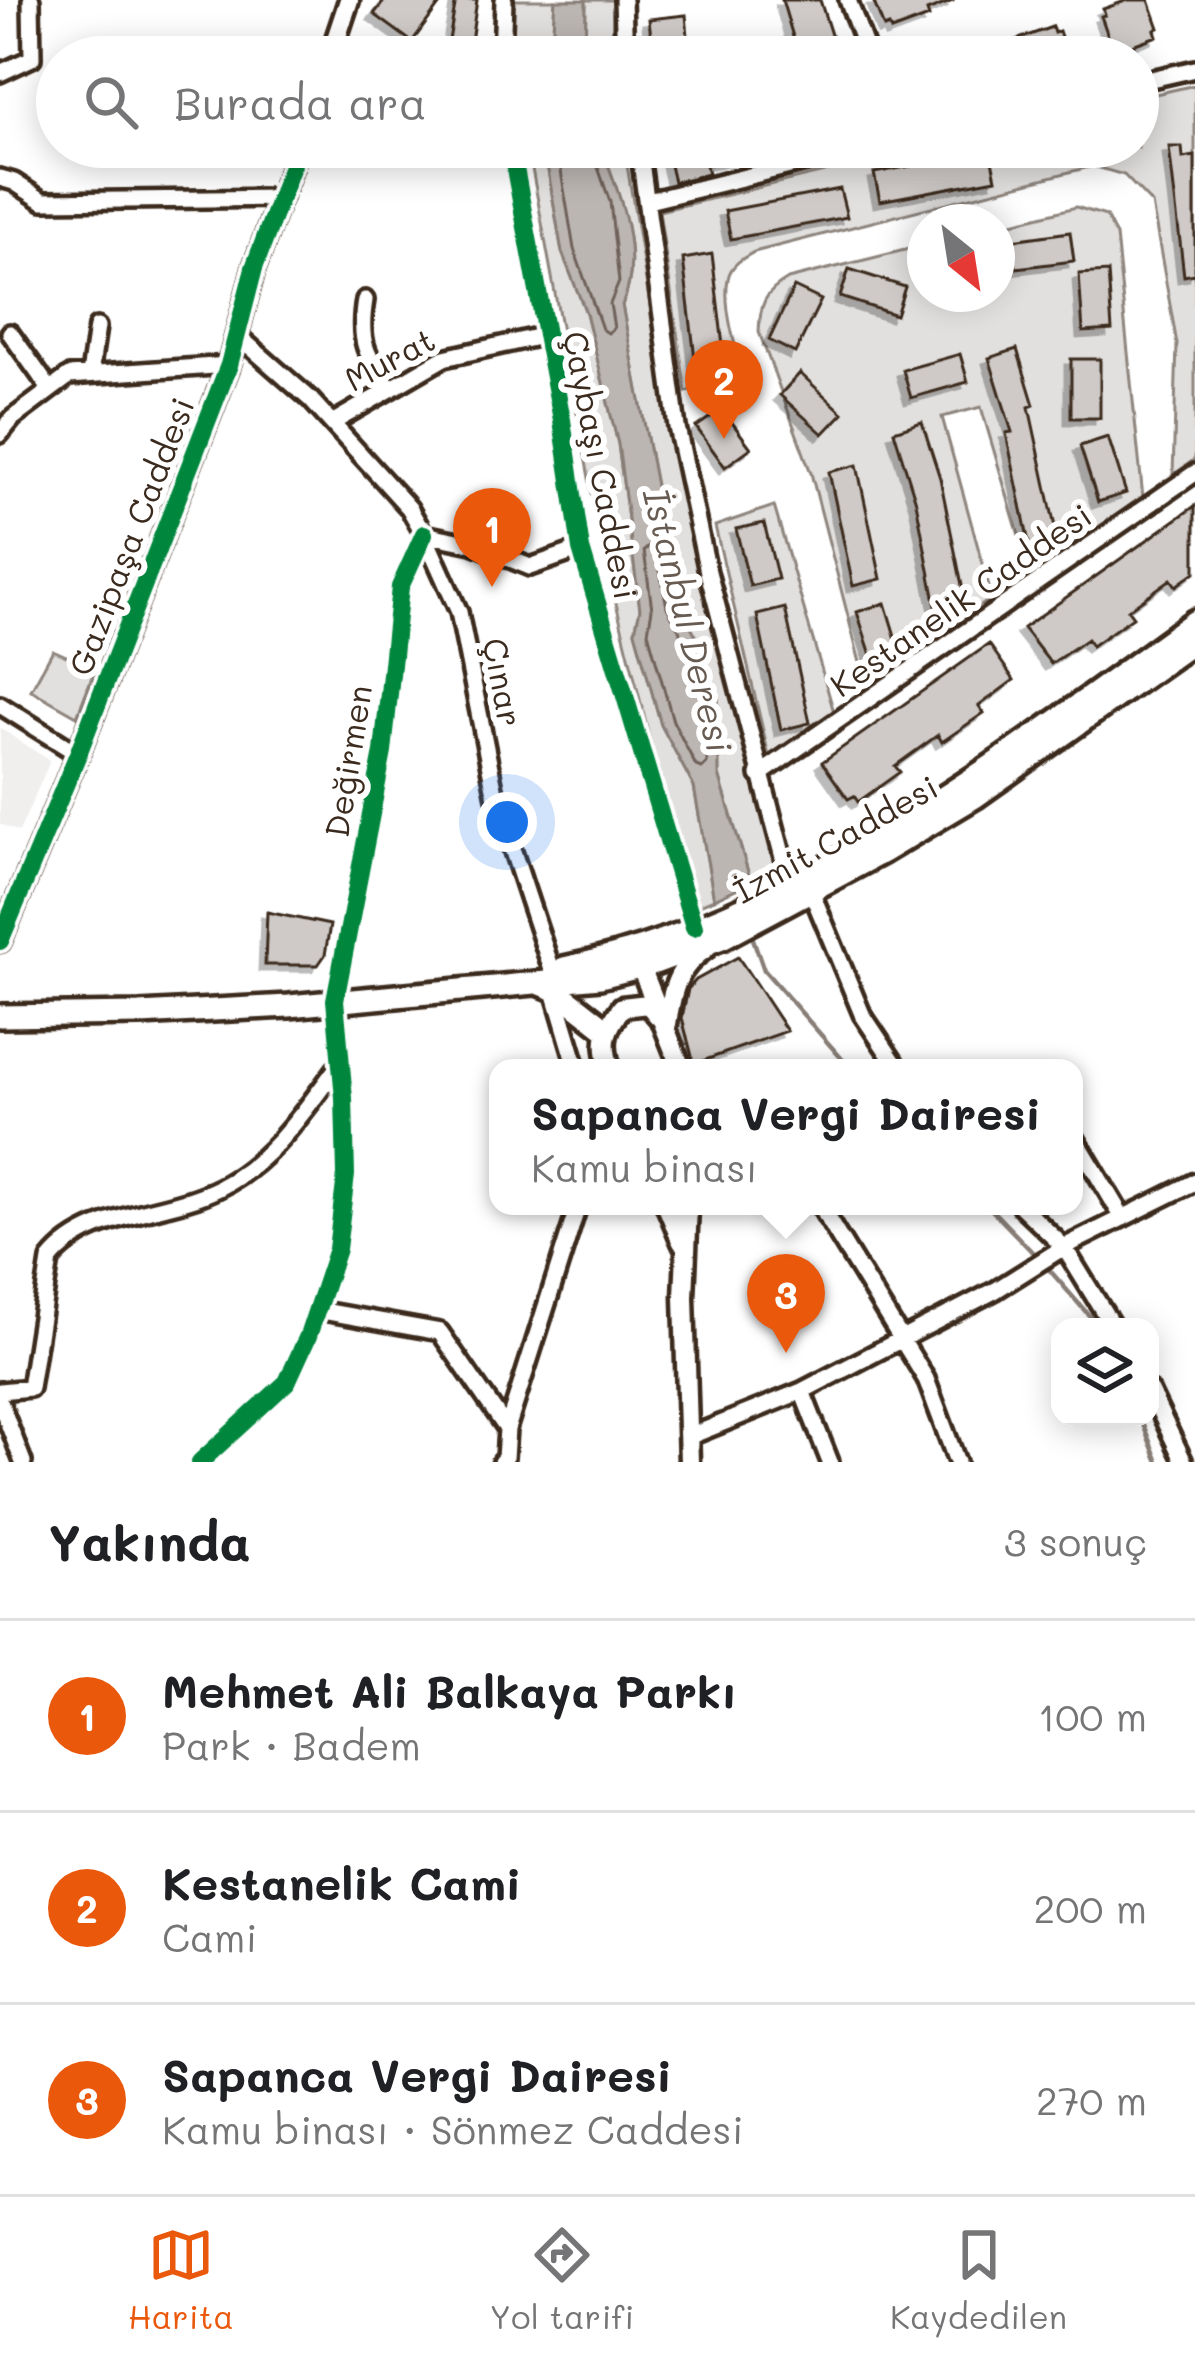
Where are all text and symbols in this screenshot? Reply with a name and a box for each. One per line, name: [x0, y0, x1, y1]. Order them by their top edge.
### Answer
search box: [36, 36, 1159, 168]
icon: search: [78, 69, 144, 135]
text: Burada ara: [174, 73, 427, 131]
north arrow: [907, 204, 1015, 312]
street label: Murat: [337, 316, 441, 400]
street label: Çaybaşı Caddesi: [554, 327, 649, 603]
pin: 2: [685, 340, 763, 439]
street label: Gazipaşa Caddesi: [57, 391, 203, 681]
water label: İstanbul Deresi: [633, 483, 745, 757]
pin: 1: [453, 488, 531, 587]
street label: Kestanelik Caddesi: [821, 493, 1099, 705]
street label: Çınar: [474, 634, 534, 730]
street label: Değirmen: [314, 682, 380, 840]
street label: İzmit Caddesi: [725, 764, 945, 912]
your location: [477, 792, 537, 852]
popup: [489, 1059, 1083, 1215]
text: Sapanca Vergi Dairesi: [531, 1083, 1041, 1141]
text: Kamu binası: [531, 1141, 758, 1192]
pin: 3: [747, 1254, 825, 1353]
map controls: [1051, 1318, 1159, 1426]
button: layers: [1051, 1318, 1159, 1426]
text: Yakında: [48, 1507, 251, 1574]
text: 3 sonuç: [1004, 1515, 1147, 1566]
text: Mehmet Ali Balkaya Parkı: [162, 1661, 737, 1719]
text: 1: [78, 1690, 96, 1741]
text: 100 m: [1038, 1690, 1147, 1741]
text: Park · Badem: [162, 1719, 421, 1770]
text: Kestanelik Cami: [162, 1853, 521, 1911]
text: 2: [76, 1882, 98, 1933]
text: 200 m: [1034, 1882, 1147, 1933]
text: Cami: [162, 1911, 257, 1962]
text: Sapanca Vergi Dairesi: [162, 2045, 672, 2103]
text: 3: [75, 2074, 99, 2125]
text: 270 m: [1036, 2074, 1147, 2125]
text: Kamu binası · Sönmez Caddesi: [162, 2103, 743, 2154]
tab: Harita: [128, 2222, 234, 2337]
tab: Yol tarifi: [489, 2222, 634, 2337]
tab: Kaydedilen: [890, 2222, 1067, 2337]

